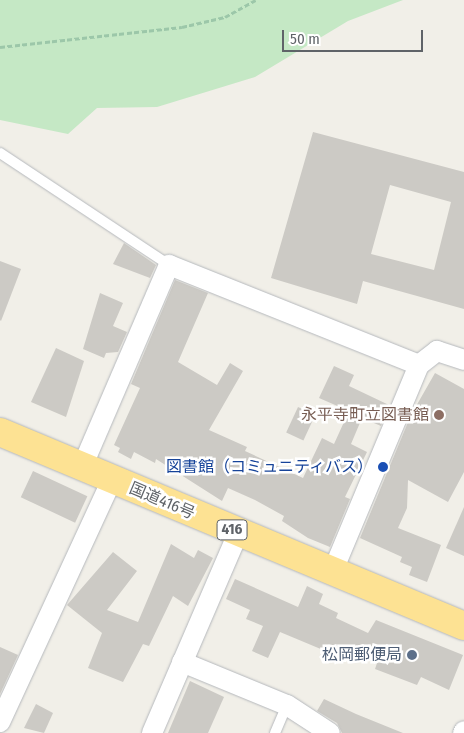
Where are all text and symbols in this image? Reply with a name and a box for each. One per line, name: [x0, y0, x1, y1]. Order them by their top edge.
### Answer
scale bar: [284, 20, 425, 52]
text: 50 m: [290, 30, 320, 48]
place label: 永平寺町立図書館: [301, 405, 429, 425]
marker: 永平寺町立図書館: [433, 409, 445, 421]
place label: 図書館（コミュニティバス）: [165, 457, 373, 477]
marker: 図書館（コミュニティバス）: [377, 461, 389, 473]
street label: 国道416号: [126, 479, 198, 523]
road number: 416: [216, 518, 248, 542]
place label: 松岡郵便局: [322, 645, 402, 665]
marker: 松岡郵便局: [406, 649, 418, 661]

